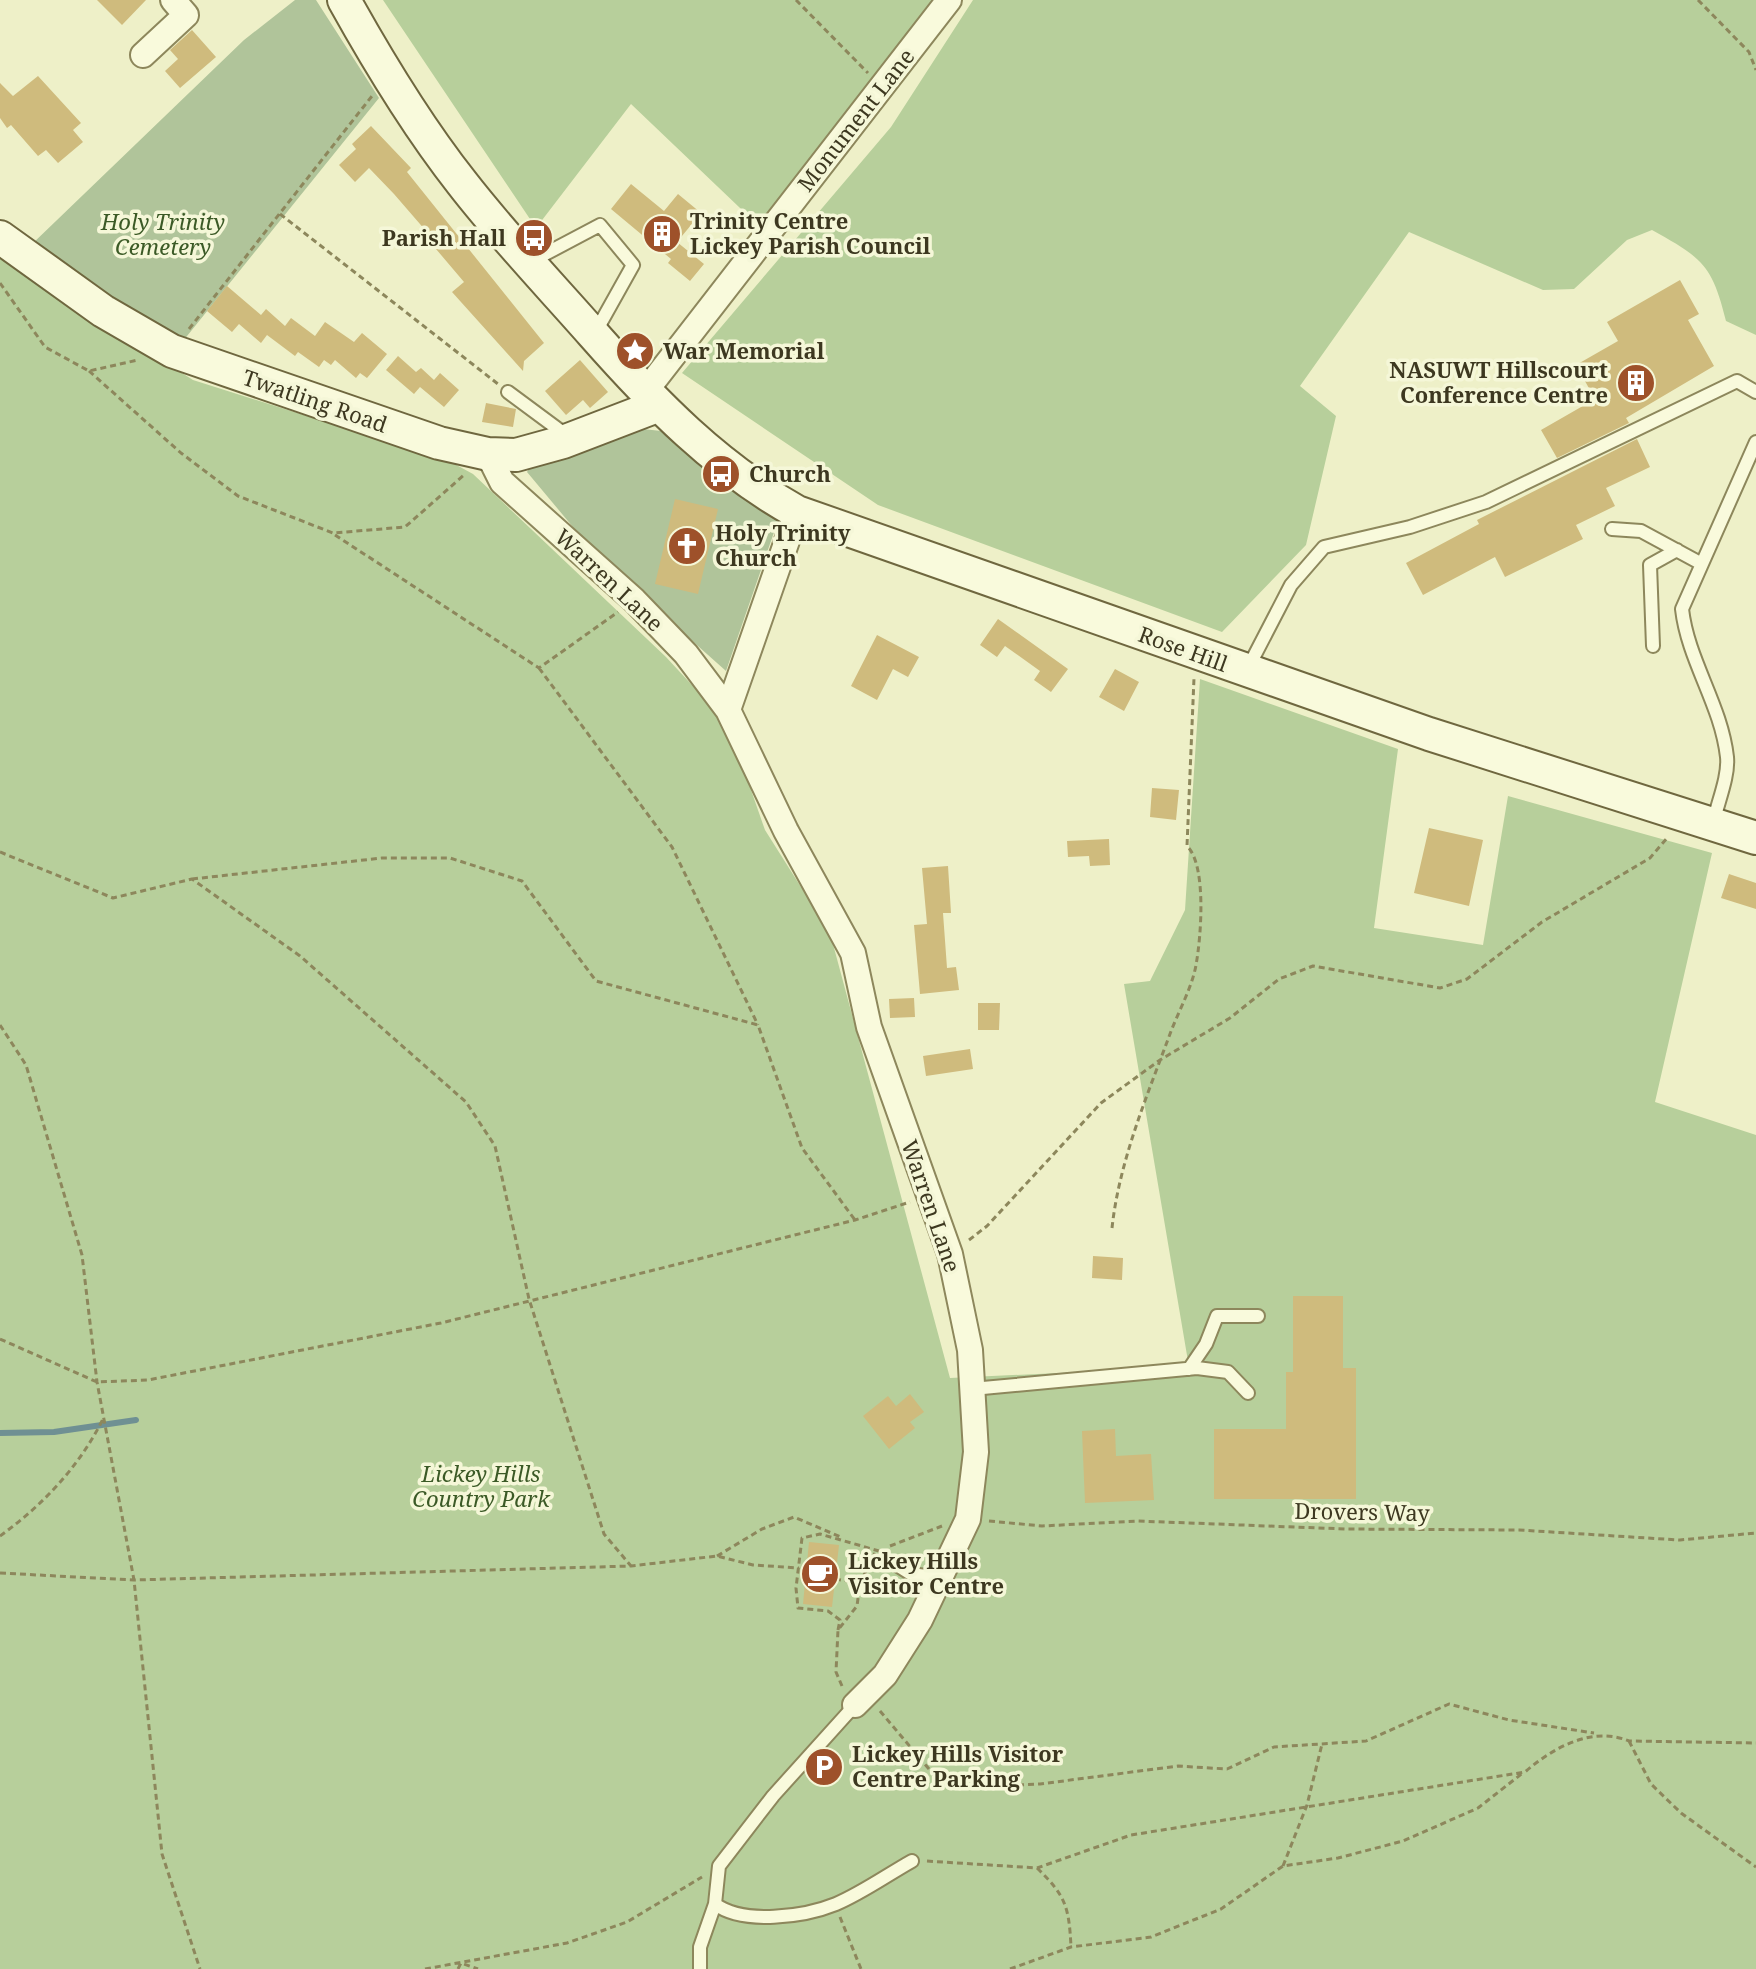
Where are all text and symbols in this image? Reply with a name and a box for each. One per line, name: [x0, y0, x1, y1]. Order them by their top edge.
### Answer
street label: Monument Lane: [790, 42, 921, 197]
place label: Trinity Centre Lickey Parish Council: [690, 205, 931, 260]
park label: Holy Trinity Cemetery: [100, 206, 225, 261]
building icon: Trinity Centre Lickey Parish Council: [641, 213, 683, 255]
bus stop icon: Parish Hall: [513, 217, 555, 259]
place label: Parish Hall: [382, 222, 506, 252]
place icon: War Memorial: [614, 330, 656, 372]
place label: War Memorial: [663, 335, 825, 365]
place label: NASUWT Hillscourt Conference Centre: [1389, 354, 1608, 409]
street label: Twatling Road: [239, 361, 392, 439]
building icon: NASUWT Hillscourt Conference Centre: [1615, 362, 1657, 404]
bus stop icon: Church: [700, 453, 742, 495]
place label: Church: [749, 458, 831, 488]
place label: Holy Trinity Church: [715, 517, 851, 572]
street label: Warren Lane: [549, 521, 671, 637]
church icon: Holy Trinity Church: [666, 525, 708, 567]
street label: Rose Hill: [1135, 618, 1232, 678]
street label: Warren Lane: [895, 1135, 969, 1276]
park label: Lickey Hills Country Park: [412, 1458, 551, 1513]
street label: Drovers Way: [1294, 1495, 1431, 1527]
place label: Lickey Hills Visitor Centre: [848, 1545, 1004, 1600]
cafe icon: Lickey Hills Visitor Centre: [799, 1553, 841, 1595]
place label: Lickey Hills Visitor Centre Parking: [852, 1738, 1064, 1793]
parking icon: Lickey Hills Visitor Centre Parking: [803, 1746, 845, 1788]

